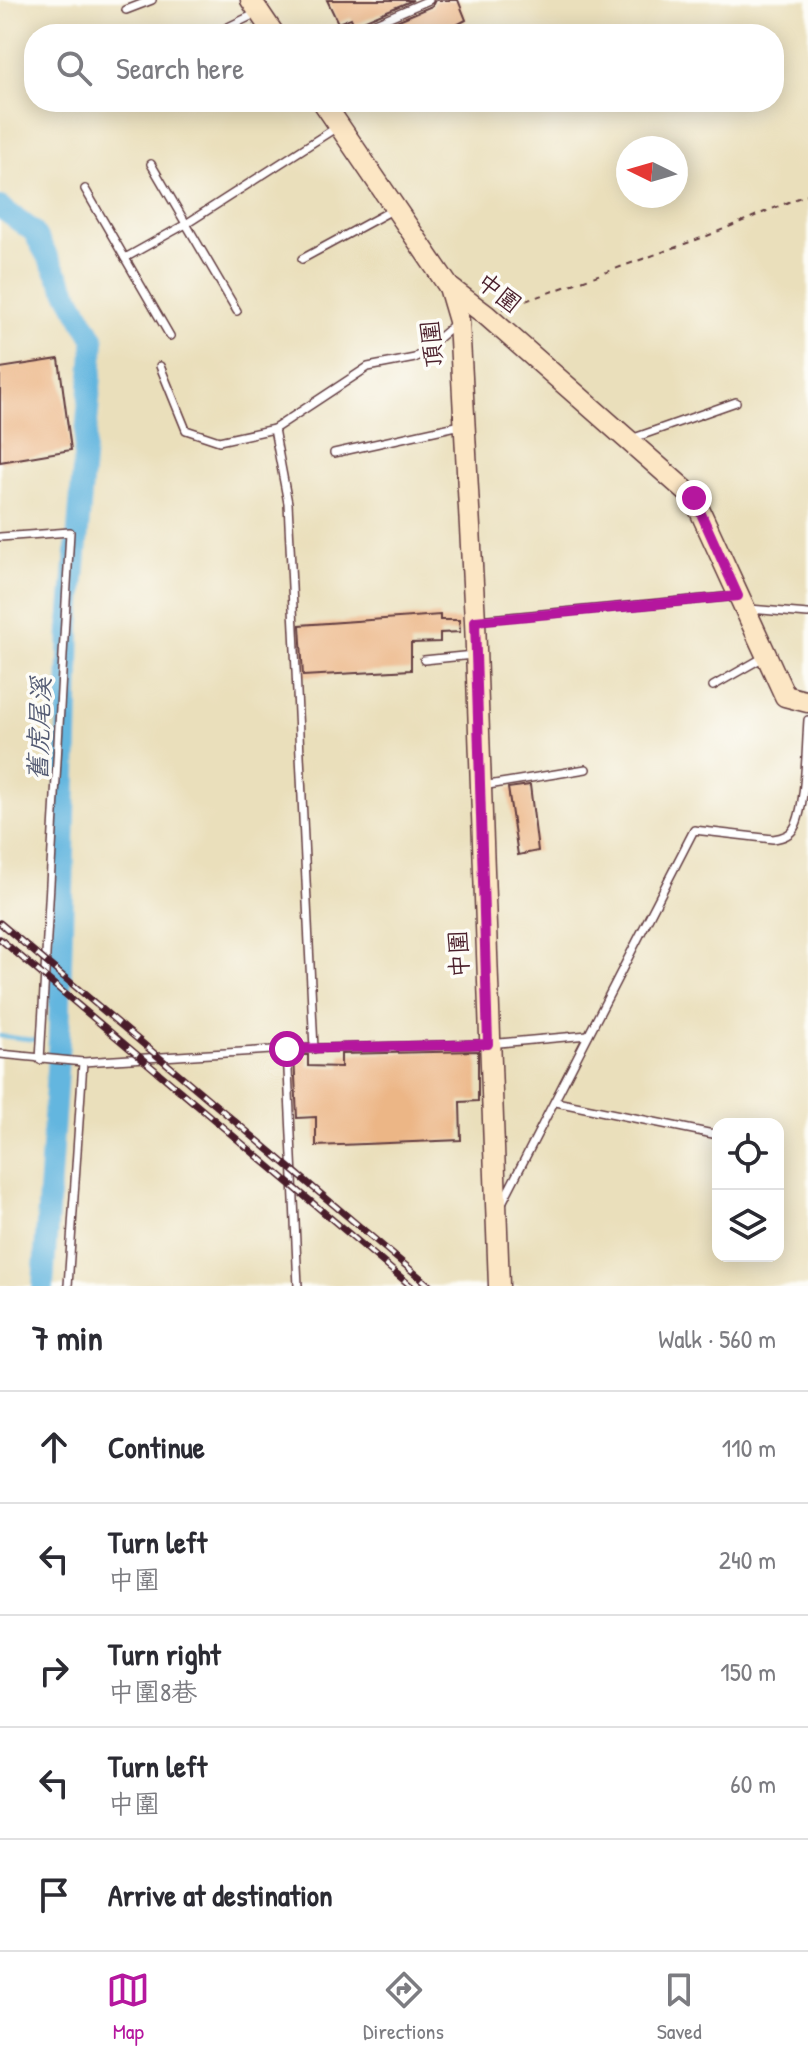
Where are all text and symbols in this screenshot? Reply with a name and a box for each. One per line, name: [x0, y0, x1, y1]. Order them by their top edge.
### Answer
search box: [24, 24, 784, 112]
icon: search: [52, 46, 96, 90]
text: Search here: [116, 48, 244, 88]
north arrow: [616, 136, 688, 208]
street label: 中圍: [471, 265, 528, 320]
street label: 頂圍: [413, 319, 449, 369]
route end: [676, 480, 712, 516]
water label: 舊虎尾溪: [19, 674, 58, 782]
street label: 中圍: [441, 929, 475, 979]
route start: [269, 1031, 305, 1067]
map controls: [712, 1118, 784, 1262]
button: locate: [712, 1118, 784, 1190]
button: layers: [712, 1190, 784, 1262]
text: 7 min: [32, 1315, 103, 1361]
text: Walk · 560 m: [658, 1321, 776, 1356]
icon: ahead: [32, 1425, 76, 1469]
text: Continue: [108, 1427, 205, 1467]
text: 110 m: [722, 1430, 776, 1465]
text: Turn left: [108, 1522, 207, 1562]
icon: left: [32, 1537, 76, 1581]
text: 240 m: [719, 1542, 776, 1577]
text: 中圍: [108, 1562, 160, 1597]
text: Turn right: [108, 1634, 221, 1674]
icon: right: [32, 1649, 76, 1693]
text: 150 m: [720, 1654, 776, 1689]
text: 中圍8巷: [108, 1674, 197, 1709]
text: Turn left: [108, 1746, 207, 1786]
icon: left: [32, 1761, 76, 1805]
text: 60 m: [730, 1766, 776, 1801]
text: 中圍: [108, 1786, 160, 1821]
icon: arrive: [32, 1873, 76, 1917]
text: Arrive at destination: [108, 1875, 333, 1915]
tab: Map: [106, 1968, 150, 2046]
tab: Directions: [363, 1968, 444, 2046]
tab: Saved: [657, 1968, 702, 2046]

